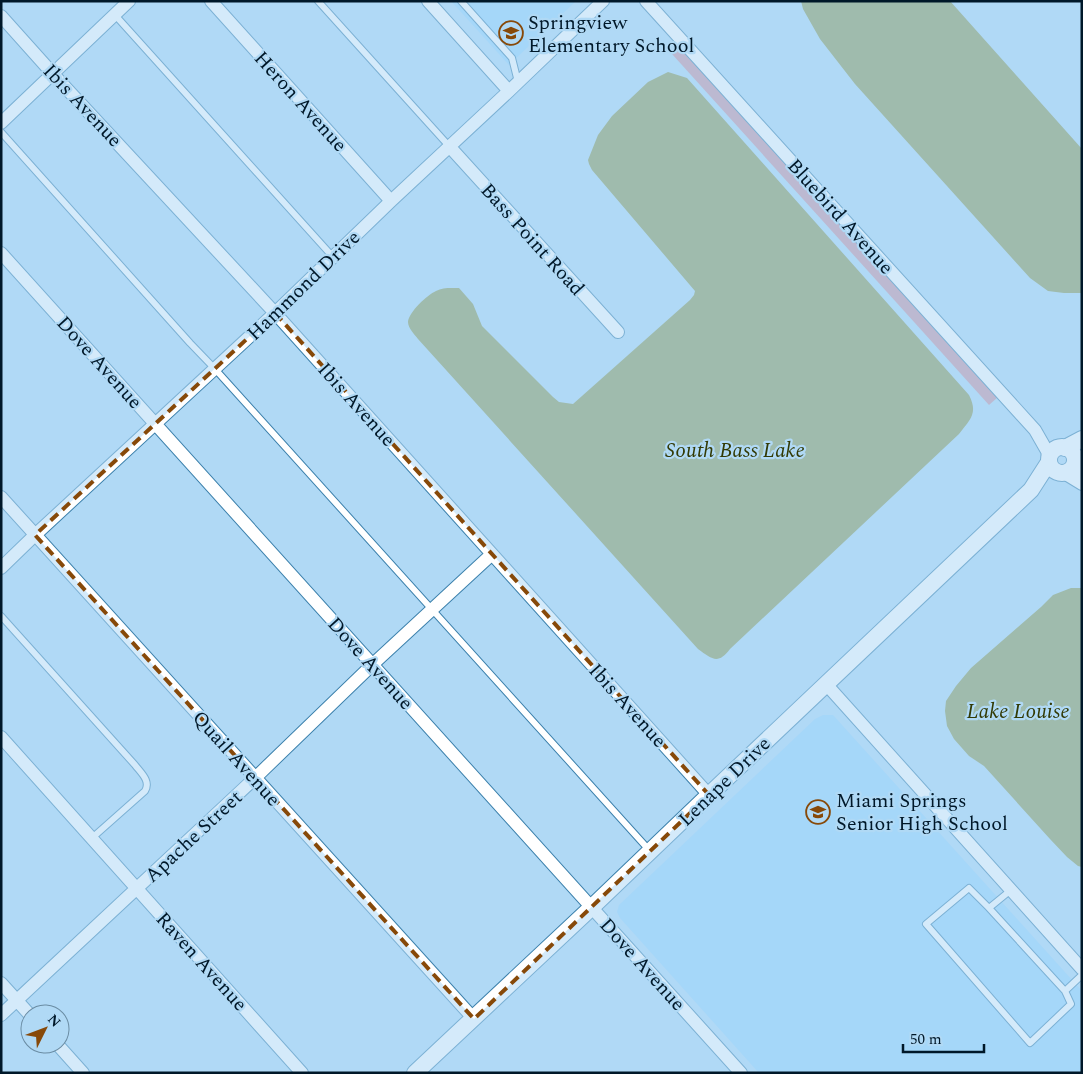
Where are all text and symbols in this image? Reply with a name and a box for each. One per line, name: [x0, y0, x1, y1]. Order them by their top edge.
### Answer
place label: Springview Elementary School: [528, 8, 694, 61]
school or university icon: Springview Elementary School: [498, 20, 524, 46]
street label: Heron Avenue: [247, 44, 354, 159]
street label: Ibis Avenue: [36, 57, 129, 154]
street label: Bluebird Avenue: [780, 152, 901, 281]
street label: Bass Point Road: [473, 176, 591, 303]
street label: Hammond Drive: [240, 224, 367, 348]
street label: Dove Avenue: [49, 309, 149, 416]
street label: Ibis Avenue: [310, 356, 403, 454]
water label: South Bass Lake: [665, 435, 805, 467]
street label: Dove Avenue: [320, 610, 420, 717]
street label: Ibis Avenue: [581, 657, 674, 755]
water label: Lake Louise: [966, 696, 1070, 728]
street label: Quail Avenue: [185, 704, 288, 813]
street label: Lenape Drive: [672, 730, 778, 834]
street label: Apache Street: [138, 783, 249, 890]
place label: Miami Springs Senior High School: [836, 786, 1008, 839]
school or university icon: Miami Springs Senior High School: [805, 799, 831, 825]
street label: Raven Avenue: [148, 905, 254, 1018]
street label: Dove Avenue: [592, 911, 692, 1018]
north arrow: [20, 1004, 70, 1054]
text: N: [43, 1009, 66, 1032]
scale bar: [903, 1022, 984, 1054]
text: 50 m: [910, 1028, 942, 1051]

